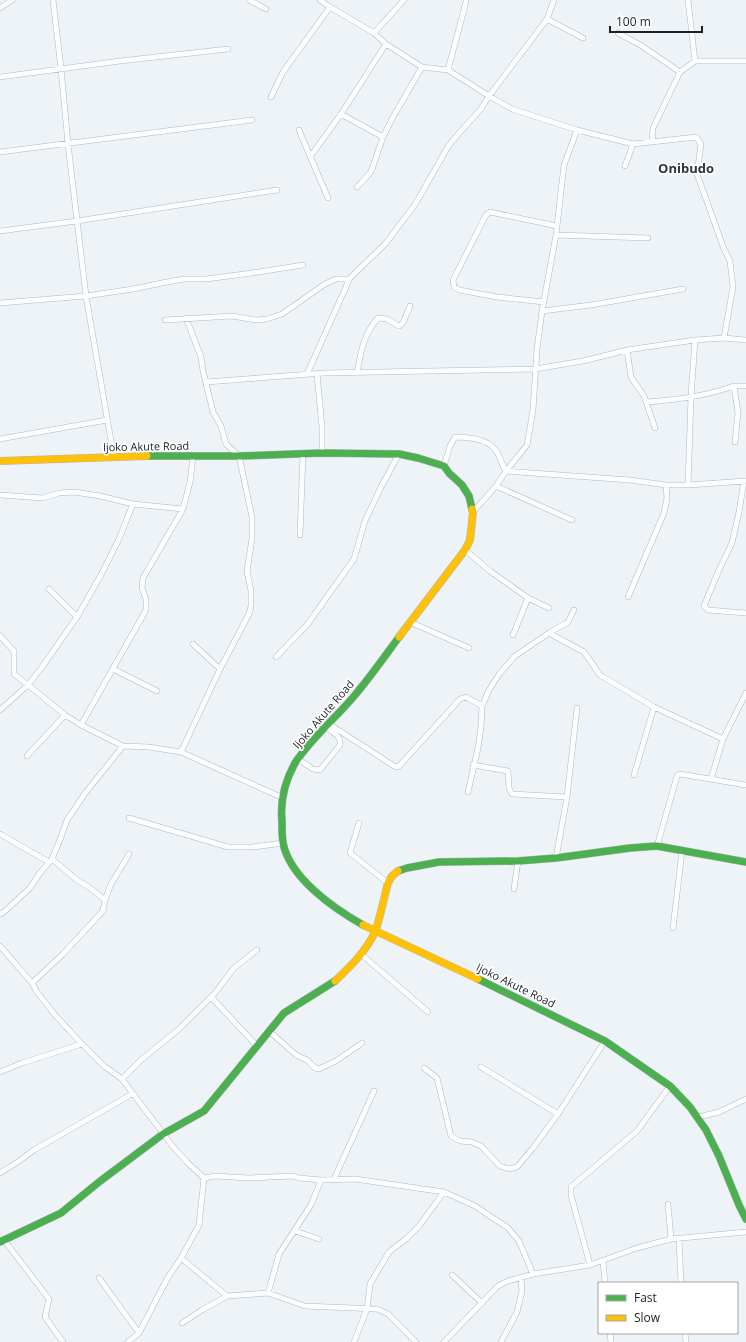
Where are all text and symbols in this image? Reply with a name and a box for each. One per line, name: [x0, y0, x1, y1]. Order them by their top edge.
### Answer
scale bar: [610, 8, 702, 34]
text: 100 m: [616, 13, 651, 30]
district label: Onibudo: [658, 159, 714, 177]
street label: Ijoko Akute Road: [103, 438, 189, 454]
street label: Ijoko Akute Road: [289, 676, 357, 752]
street label: Ijoko Akute Road: [474, 959, 558, 1011]
legend: [598, 1282, 738, 1334]
text: Fast: [634, 1289, 657, 1306]
text: Slow: [634, 1309, 661, 1326]

